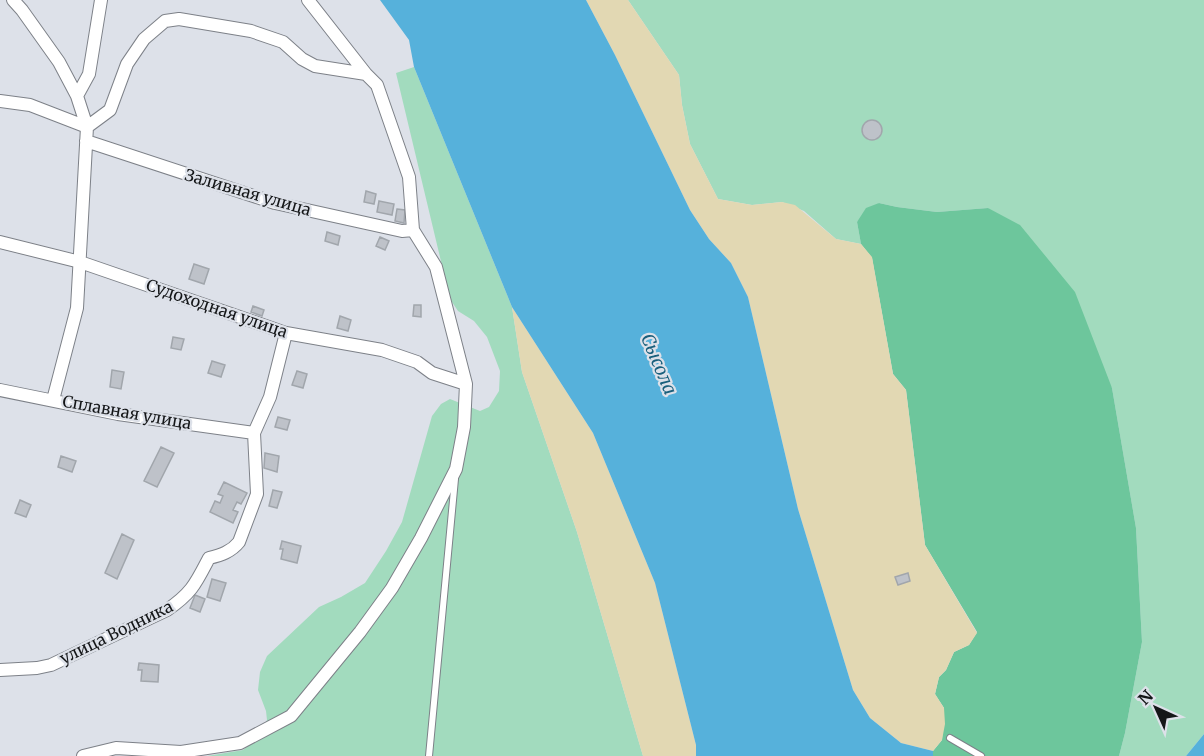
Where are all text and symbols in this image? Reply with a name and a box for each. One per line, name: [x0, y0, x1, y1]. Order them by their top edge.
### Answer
street label: Заливная улица: [183, 164, 314, 220]
street label: Судоходная улица: [144, 274, 291, 342]
water label: Сысола: [636, 330, 682, 398]
street label: Сплавная улица: [61, 391, 193, 433]
street label: улица Водника: [56, 596, 176, 668]
north arrow: [1126, 678, 1186, 738]
text: N: [1134, 686, 1157, 709]

